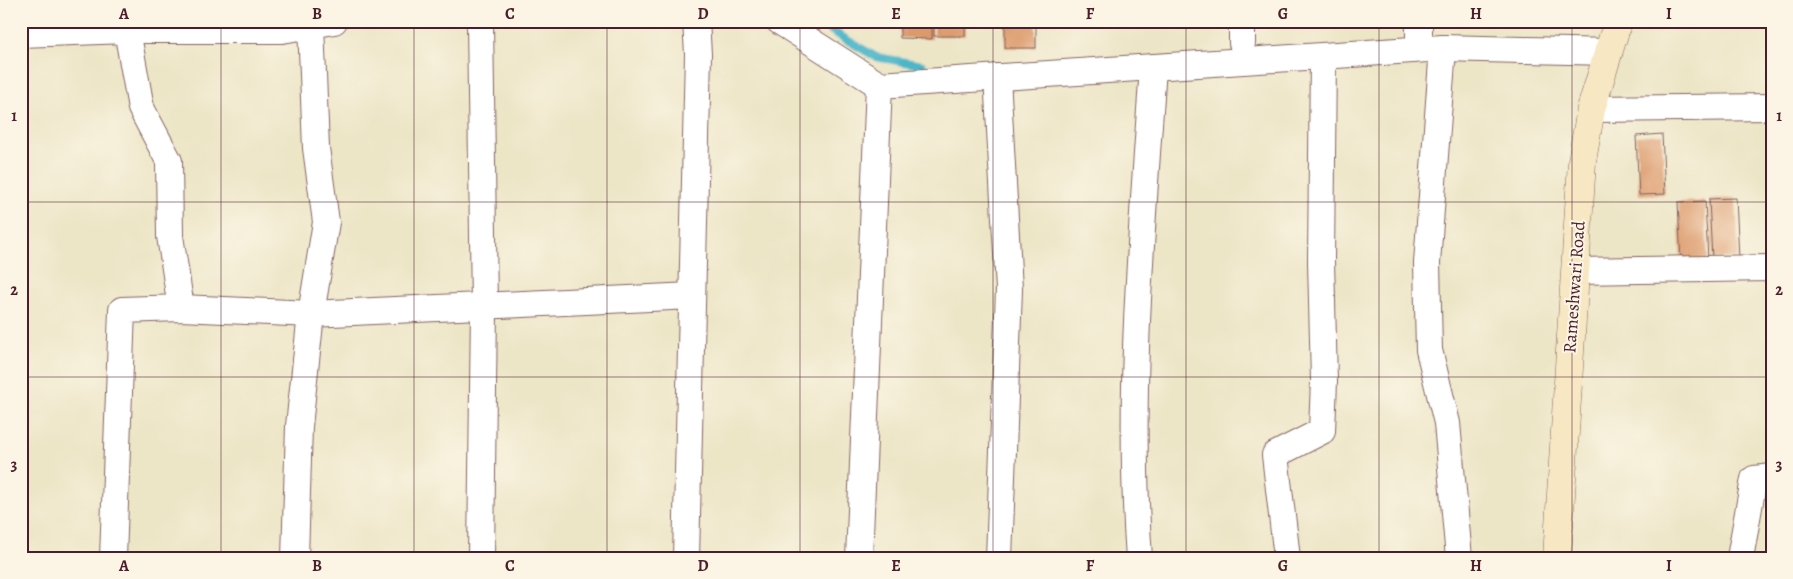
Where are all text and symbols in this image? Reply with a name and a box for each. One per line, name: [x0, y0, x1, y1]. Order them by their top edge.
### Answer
text: A: [118, 3, 130, 25]
text: B: [312, 3, 322, 25]
text: C: [505, 3, 515, 25]
text: D: [697, 3, 709, 25]
text: E: [891, 3, 901, 25]
text: F: [1086, 3, 1095, 25]
text: G: [1278, 3, 1288, 25]
text: H: [1470, 3, 1482, 25]
text: I: [1666, 3, 1672, 25]
text: 1: [11, 105, 17, 127]
text: 1: [1776, 105, 1782, 127]
street label: Rameshwari Road: [1557, 220, 1591, 354]
text: 2: [10, 279, 18, 301]
text: 2: [1775, 279, 1783, 301]
text: 3: [11, 454, 18, 476]
text: 3: [1776, 454, 1783, 476]
text: A: [118, 555, 130, 577]
text: B: [312, 555, 322, 577]
text: C: [505, 555, 515, 577]
text: D: [697, 555, 709, 577]
text: E: [891, 555, 901, 577]
text: F: [1086, 555, 1095, 577]
text: G: [1278, 555, 1288, 577]
text: H: [1470, 555, 1482, 577]
text: I: [1666, 555, 1672, 577]

